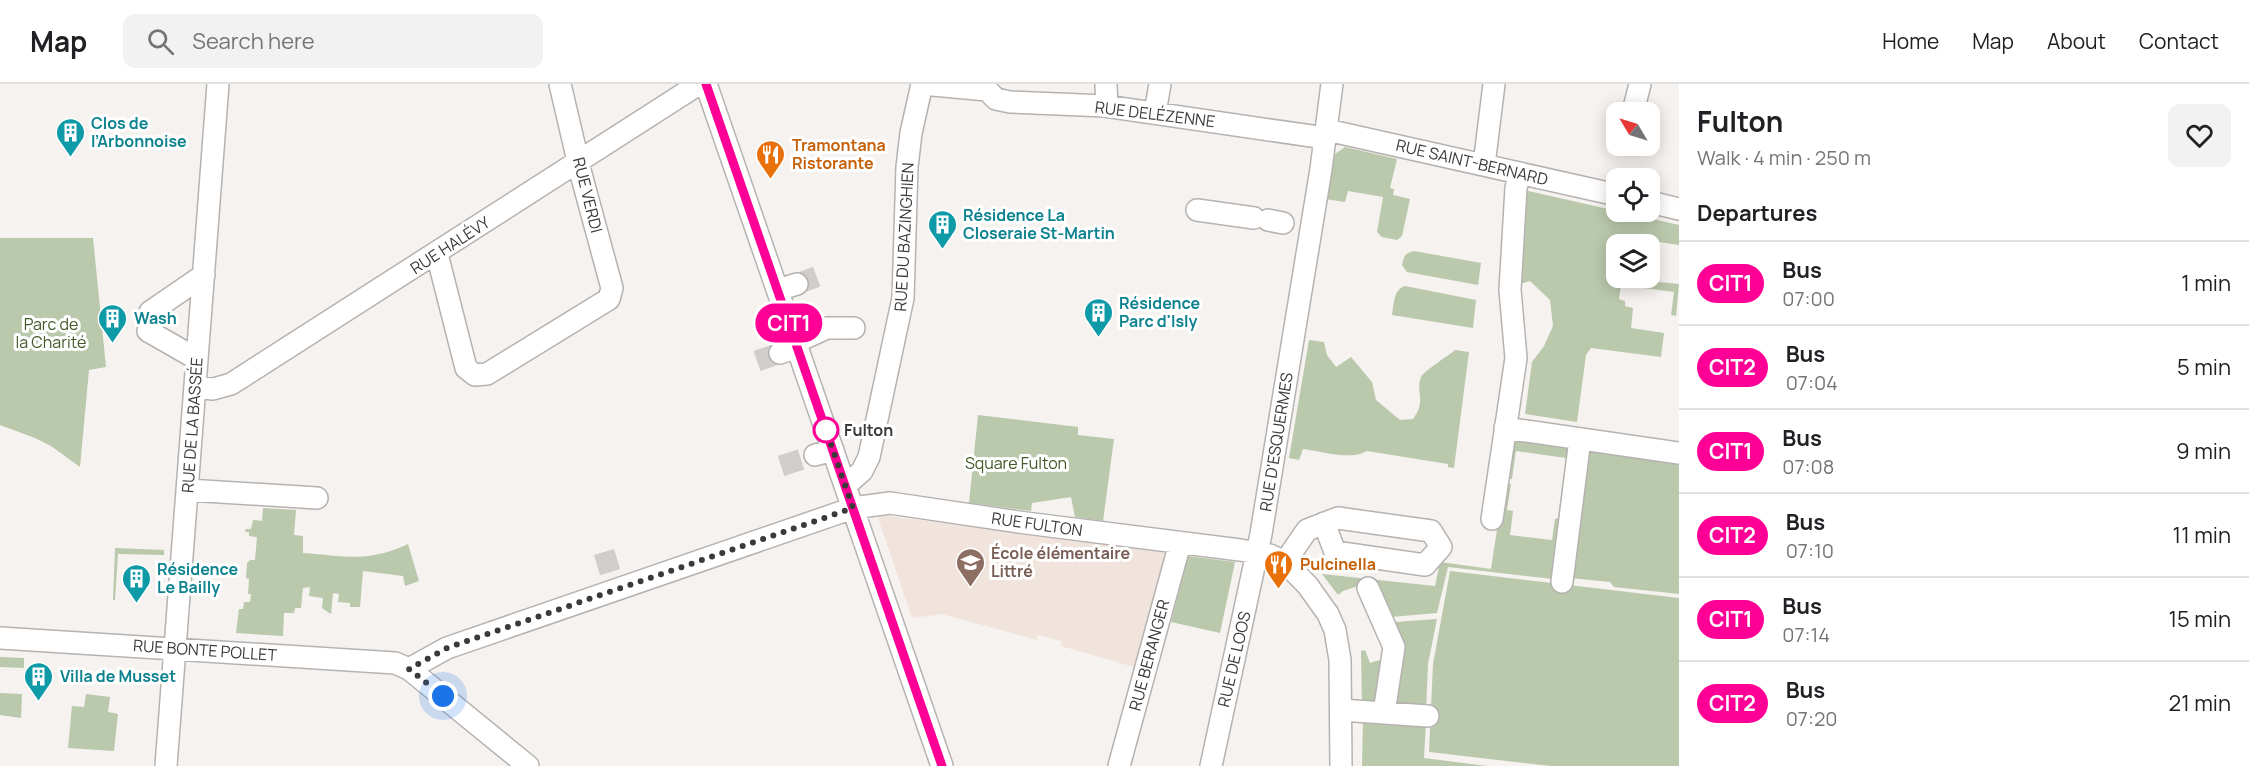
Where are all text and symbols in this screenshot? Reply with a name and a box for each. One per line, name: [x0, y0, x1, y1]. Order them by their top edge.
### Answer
search box: [123, 14, 543, 68]
text: Map: [30, 22, 87, 60]
icon: search: [144, 25, 177, 58]
text: Search here: [192, 26, 315, 56]
text: Home: [1882, 27, 1939, 55]
text: Map: [1972, 27, 2014, 55]
text: About: [2047, 27, 2106, 55]
text: Contact: [2139, 27, 2219, 55]
street label: RUE DELÉZENNE: [1094, 96, 1216, 132]
north arrow: [1606, 102, 1660, 156]
map controls: [1606, 102, 1660, 288]
text: Fulton: [1697, 102, 1783, 140]
button: heart: [2168, 104, 2231, 167]
place label: Clos de l’Arbonnoise: [91, 112, 187, 152]
building icon: Clos de l’Arbonnoise: [54, 116, 86, 158]
place label: Tramontana Ristorante: [792, 134, 886, 174]
street label: RUE SAINT-BERNARD: [1394, 134, 1550, 190]
restaurant icon: Tramontana Ristorante: [755, 138, 787, 180]
text: Walk · 4 min · 250 m: [1697, 144, 1871, 171]
street label: RUE VERDI: [568, 155, 608, 235]
street label: RUE DU BAZINGHIEN: [889, 162, 919, 312]
button: locate: [1606, 168, 1660, 222]
text: Departures: [1697, 198, 1817, 228]
place label: Résidence La Closeraie St-Martin: [963, 204, 1115, 244]
building icon: Résidence La Closeraie St-Martin: [926, 208, 958, 250]
street label: RUE HALÉVY: [406, 211, 494, 279]
button: layers: [1606, 234, 1660, 288]
text: Bus: [1782, 255, 1822, 285]
text: 1 min: [2181, 268, 2231, 298]
text: CIT1: [1709, 269, 1752, 297]
text: 07:00: [1782, 285, 1835, 312]
place label: Résidence Parc d'Isly: [1119, 292, 1200, 332]
building icon: Résidence Parc d'Isly: [1082, 296, 1114, 338]
building icon: Wash: [97, 302, 129, 344]
line badge: CIT1: [747, 304, 831, 342]
place label: Wash: [134, 307, 177, 329]
text: CIT1: [767, 309, 811, 337]
park label: Parc de la Charité: [16, 313, 86, 353]
text: Bus: [1786, 339, 1825, 369]
text: 5 min: [2177, 352, 2231, 382]
text: CIT2: [1709, 353, 1756, 381]
street label: RUE DE LA BASSÉE: [176, 356, 208, 494]
text: 07:04: [1786, 369, 1838, 396]
street label: RUE D'ESQUERMES: [1254, 371, 1298, 513]
marker: Fulton: [813, 417, 839, 443]
place label: Fulton: [844, 419, 893, 441]
text: Bus: [1782, 423, 1822, 453]
text: 9 min: [2176, 436, 2231, 466]
text: CIT1: [1709, 437, 1752, 465]
park label: Square Fulton: [965, 452, 1067, 474]
text: 07:08: [1782, 453, 1834, 480]
street label: RUE FULTON: [990, 507, 1084, 541]
text: Bus: [1786, 507, 1825, 537]
text: 11 min: [2173, 520, 2231, 550]
text: CIT2: [1709, 521, 1756, 549]
text: 07:10: [1786, 537, 1834, 564]
place label: École élémentaire Littré: [991, 542, 1131, 582]
school or university icon: École élémentaire Littré: [954, 546, 986, 588]
restaurant icon: Pulcinella: [1263, 548, 1295, 590]
place label: Pulcinella: [1300, 553, 1376, 575]
place label: Résidence Le Bailly: [157, 558, 238, 598]
building icon: Résidence Le Bailly: [120, 562, 152, 604]
text: Bus: [1782, 591, 1822, 621]
street label: RUE BERANGER: [1124, 597, 1174, 713]
text: 15 min: [2168, 604, 2231, 634]
text: CIT1: [1709, 605, 1752, 633]
street label: RUE DE LOOS: [1212, 609, 1256, 709]
text: 07:14: [1782, 621, 1830, 648]
street label: RUE BONTE POLLET: [132, 634, 278, 666]
building icon: Villa de Musset: [23, 660, 55, 702]
place label: Villa de Musset: [60, 665, 176, 687]
text: Bus: [1786, 675, 1825, 705]
your location: [428, 681, 458, 711]
text: 21 min: [2169, 688, 2231, 718]
text: CIT2: [1709, 689, 1756, 717]
text: 07:20: [1786, 705, 1837, 732]

